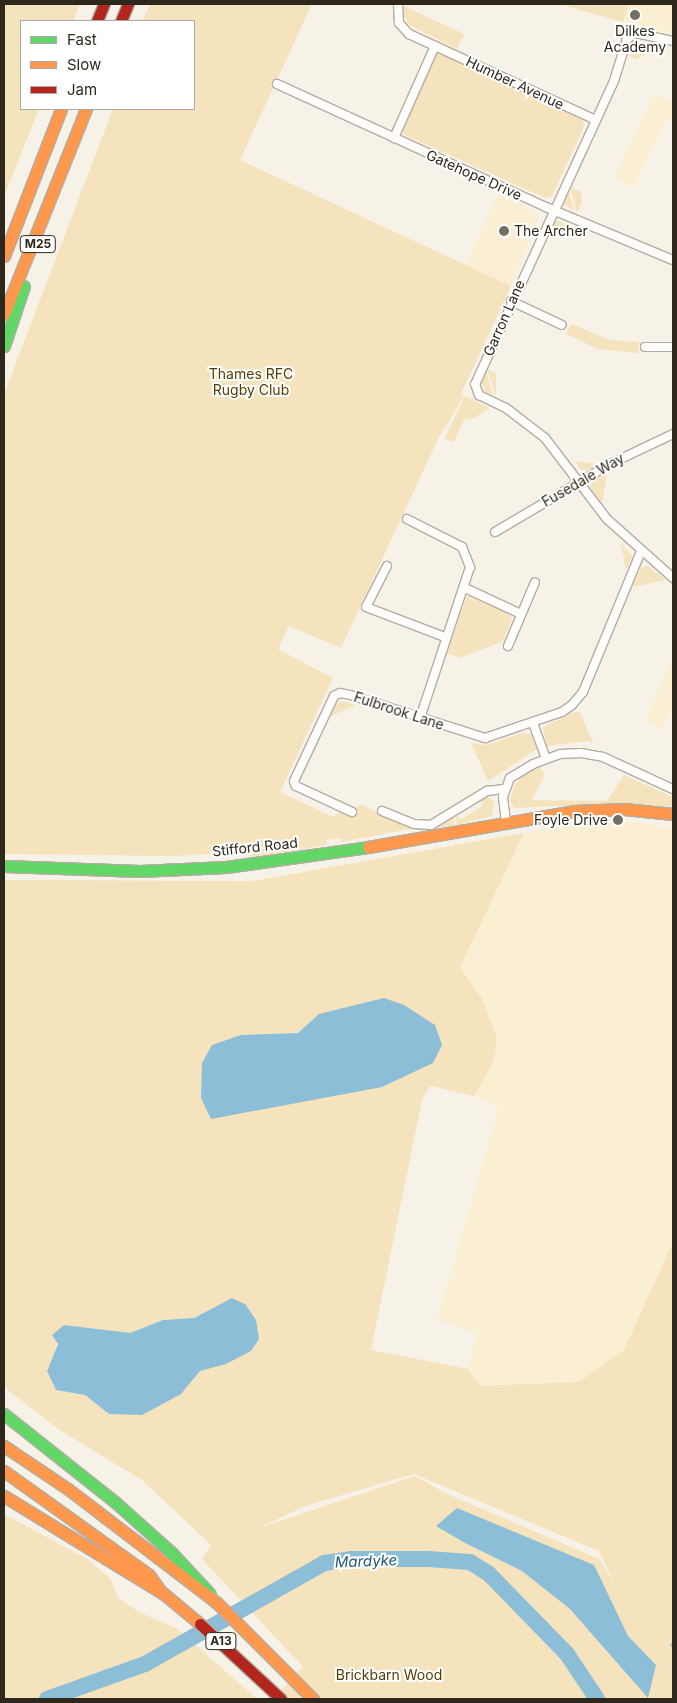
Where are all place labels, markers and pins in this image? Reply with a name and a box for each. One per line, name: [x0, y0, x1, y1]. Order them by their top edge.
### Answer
marker: Dilkes Academy: [629, 9, 641, 21]
place label: Dilkes Academy: [604, 23, 666, 56]
place label: The Archer: [514, 223, 588, 239]
marker: The Archer: [498, 225, 510, 237]
place label: Foyle Drive: [534, 812, 608, 828]
marker: Foyle Drive: [612, 814, 624, 826]

